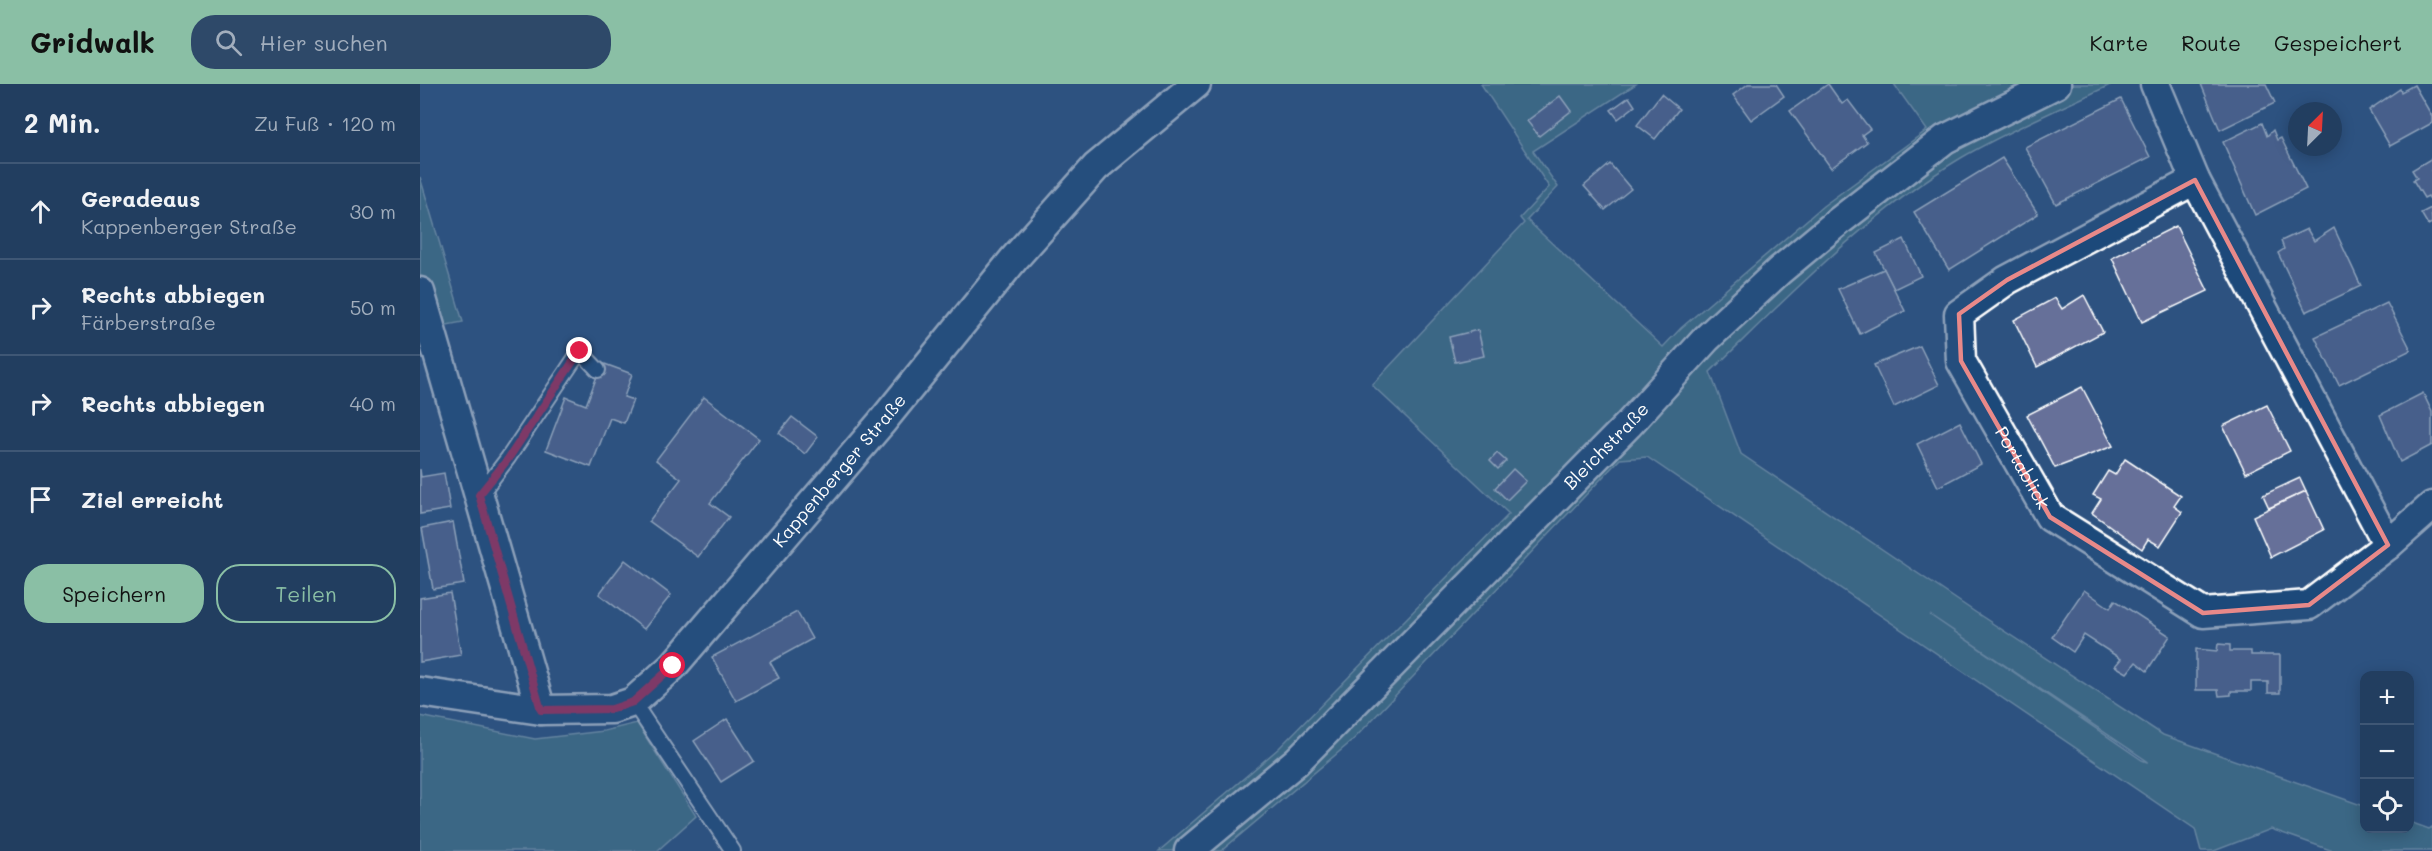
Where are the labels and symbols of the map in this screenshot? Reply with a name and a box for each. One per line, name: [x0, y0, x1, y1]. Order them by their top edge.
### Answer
north arrow: [2288, 102, 2342, 156]
route end: [566, 337, 592, 363]
street label: Kappenberger Straße: [767, 388, 911, 552]
street label: Bleichstraße: [1558, 397, 1654, 494]
street label: Portablick: [1990, 422, 2056, 513]
route start: [659, 652, 685, 678]

